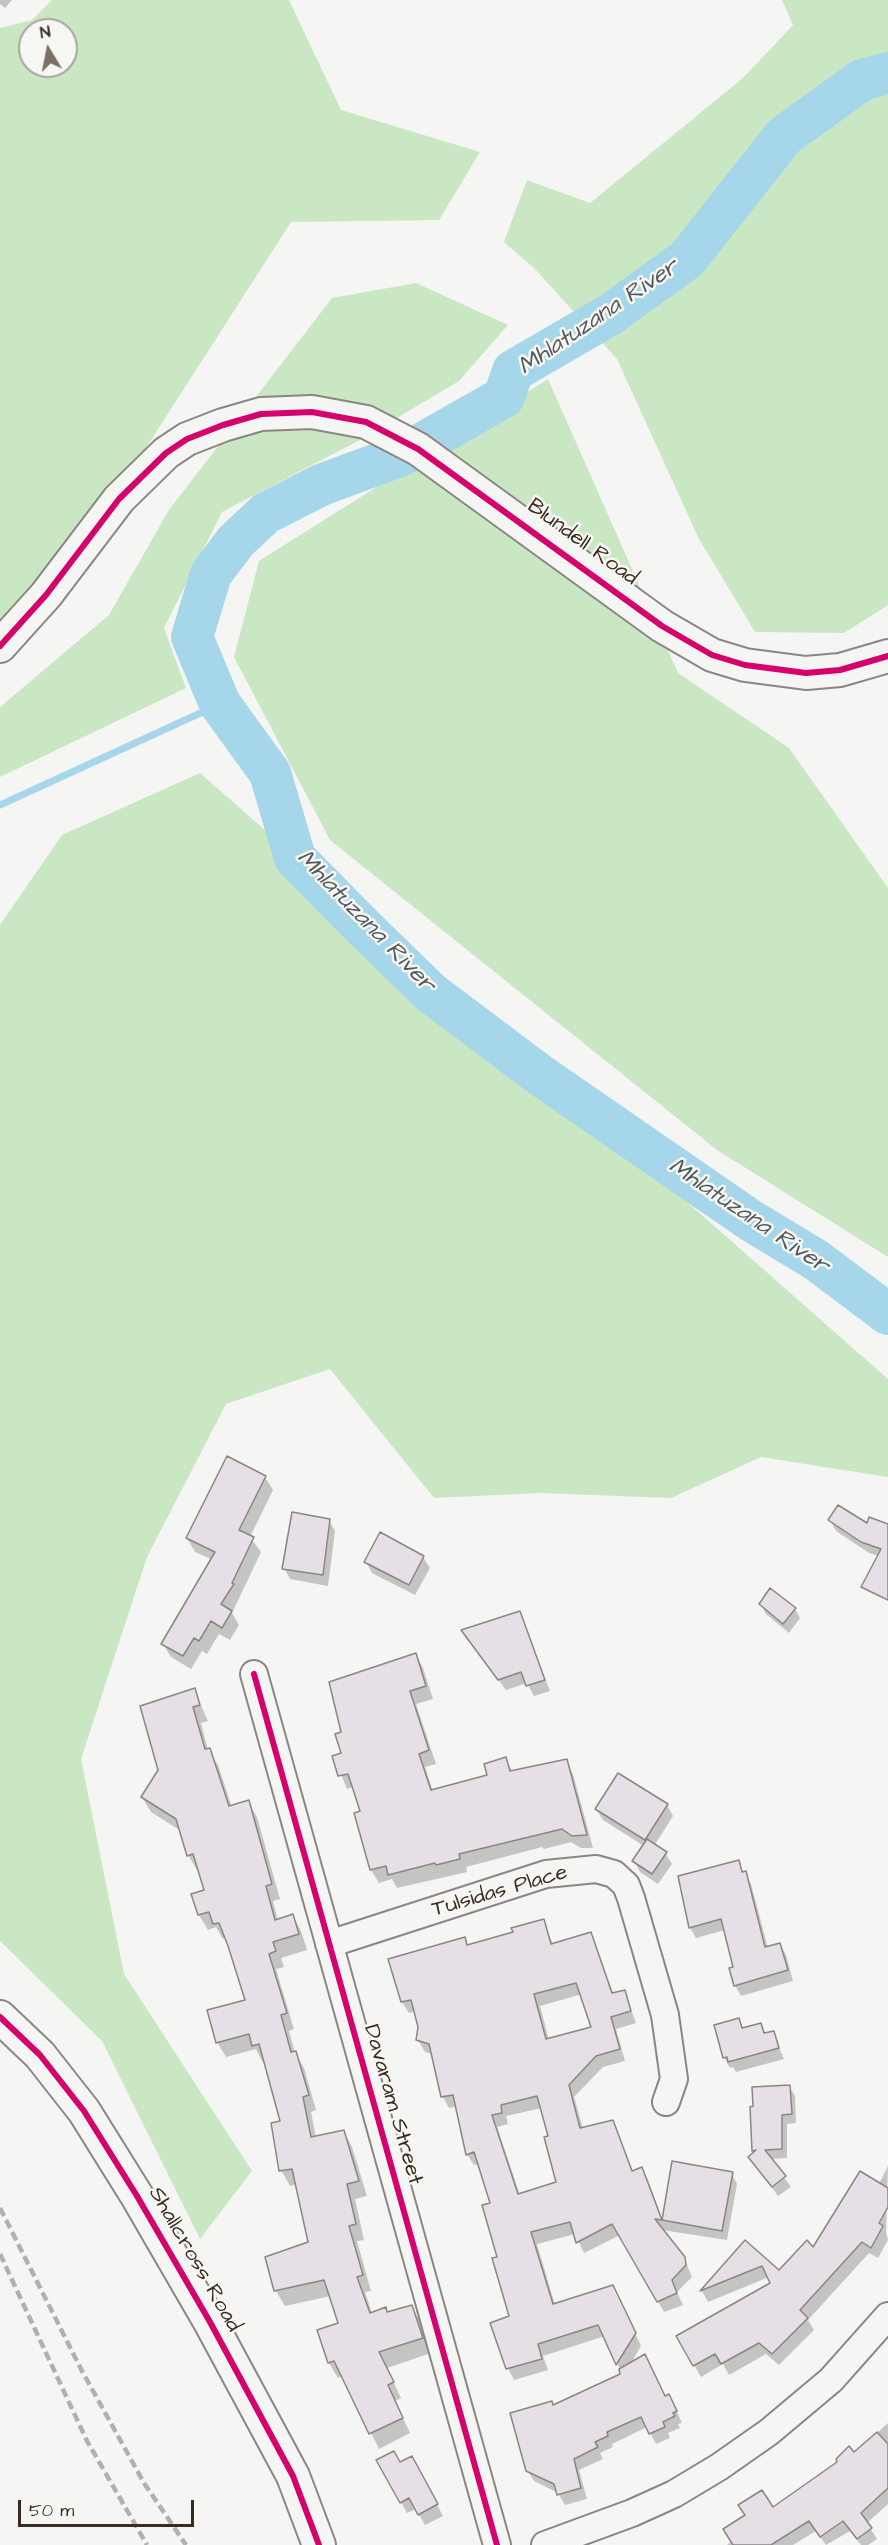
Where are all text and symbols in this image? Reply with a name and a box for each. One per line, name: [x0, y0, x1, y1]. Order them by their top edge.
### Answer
north arrow: [18, 18, 78, 78]
text: N: [38, 21, 52, 44]
water label: Mhlatuzana River: [513, 254, 685, 382]
street label: Blundell Road: [521, 494, 643, 592]
water label: Mhlatuzana River: [290, 845, 440, 999]
water label: Mhlatuzana River: [662, 1153, 834, 1281]
street label: Tulsidas Place: [429, 1860, 571, 1924]
street label: Davaram Street: [357, 2022, 427, 2188]
street label: Shallcross Road: [142, 2183, 246, 2337]
scale bar: [21, 2488, 196, 2526]
text: 50 m: [29, 2498, 74, 2523]

